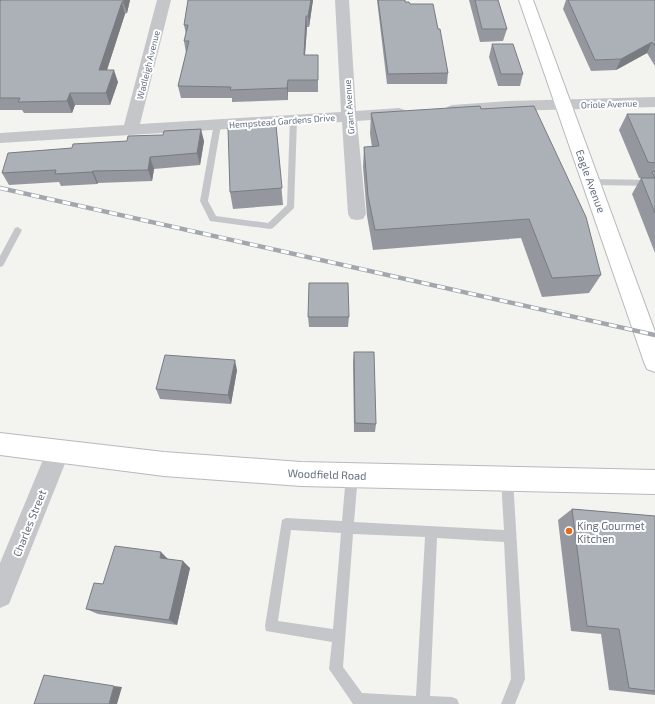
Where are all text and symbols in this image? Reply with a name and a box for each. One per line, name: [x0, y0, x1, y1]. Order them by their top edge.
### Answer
street label: Wadleigh Avenue: [134, 29, 162, 101]
street label: Grant Avenue: [342, 79, 356, 135]
street label: Oriole Avenue: [581, 98, 638, 110]
street label: Hempstead Gardens Drive: [229, 112, 335, 130]
street label: Eagle Avenue: [574, 148, 609, 215]
street label: Woodfield Road: [287, 466, 367, 482]
street label: Charles Street: [10, 488, 48, 558]
place label: King Gourmet Kitchen: [577, 519, 645, 545]
marker: King Gourmet Kitchen: [564, 526, 574, 536]

